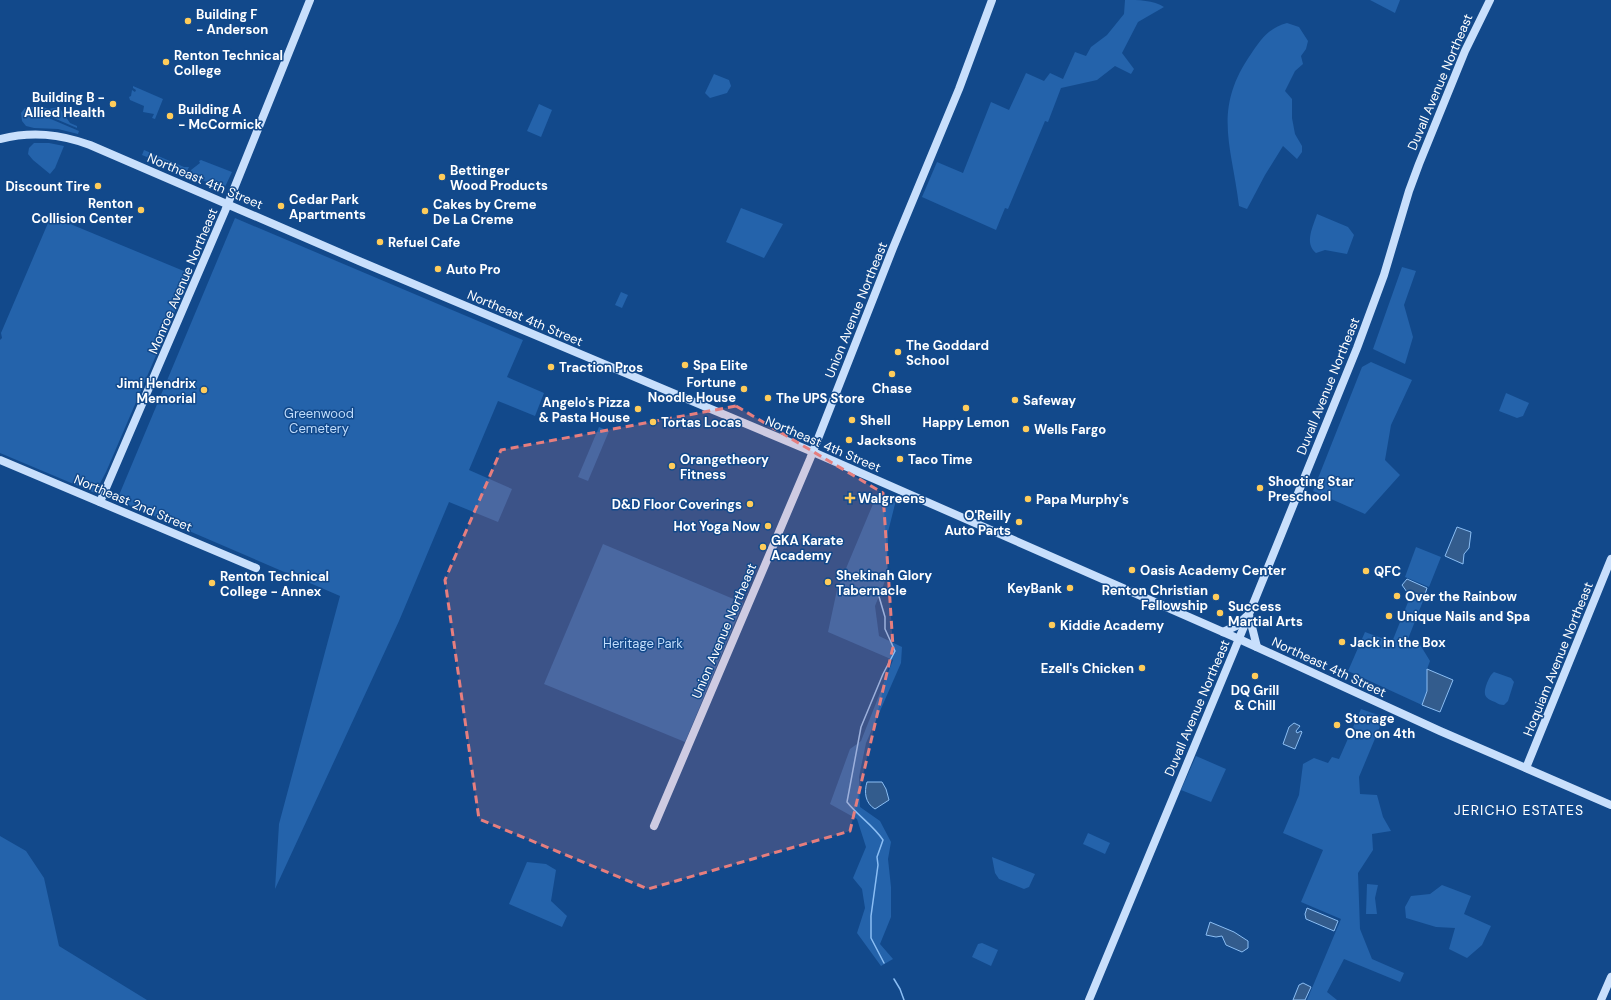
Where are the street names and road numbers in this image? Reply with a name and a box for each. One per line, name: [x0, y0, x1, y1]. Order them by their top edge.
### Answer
street label: Duvall Avenue Northeast: [1404, 11, 1476, 153]
street label: Northeast 4th Street: [145, 149, 265, 213]
street label: Monroe Avenue Northeast: [145, 206, 221, 356]
street label: Union Avenue Northeast: [821, 239, 891, 381]
street label: Northeast 4th Street: [465, 286, 585, 350]
street label: Duvall Avenue Northeast: [1293, 315, 1363, 457]
street label: Northeast 4th Street: [763, 412, 883, 476]
street label: Northeast 2nd Street: [71, 470, 195, 536]
street label: Union Avenue Northeast: [688, 561, 760, 701]
street label: Hoquiam Avenue Northeast: [1519, 579, 1597, 739]
street label: Northeast 4th Street: [1269, 633, 1389, 701]
street label: Duvall Avenue Northeast: [1161, 637, 1233, 779]

